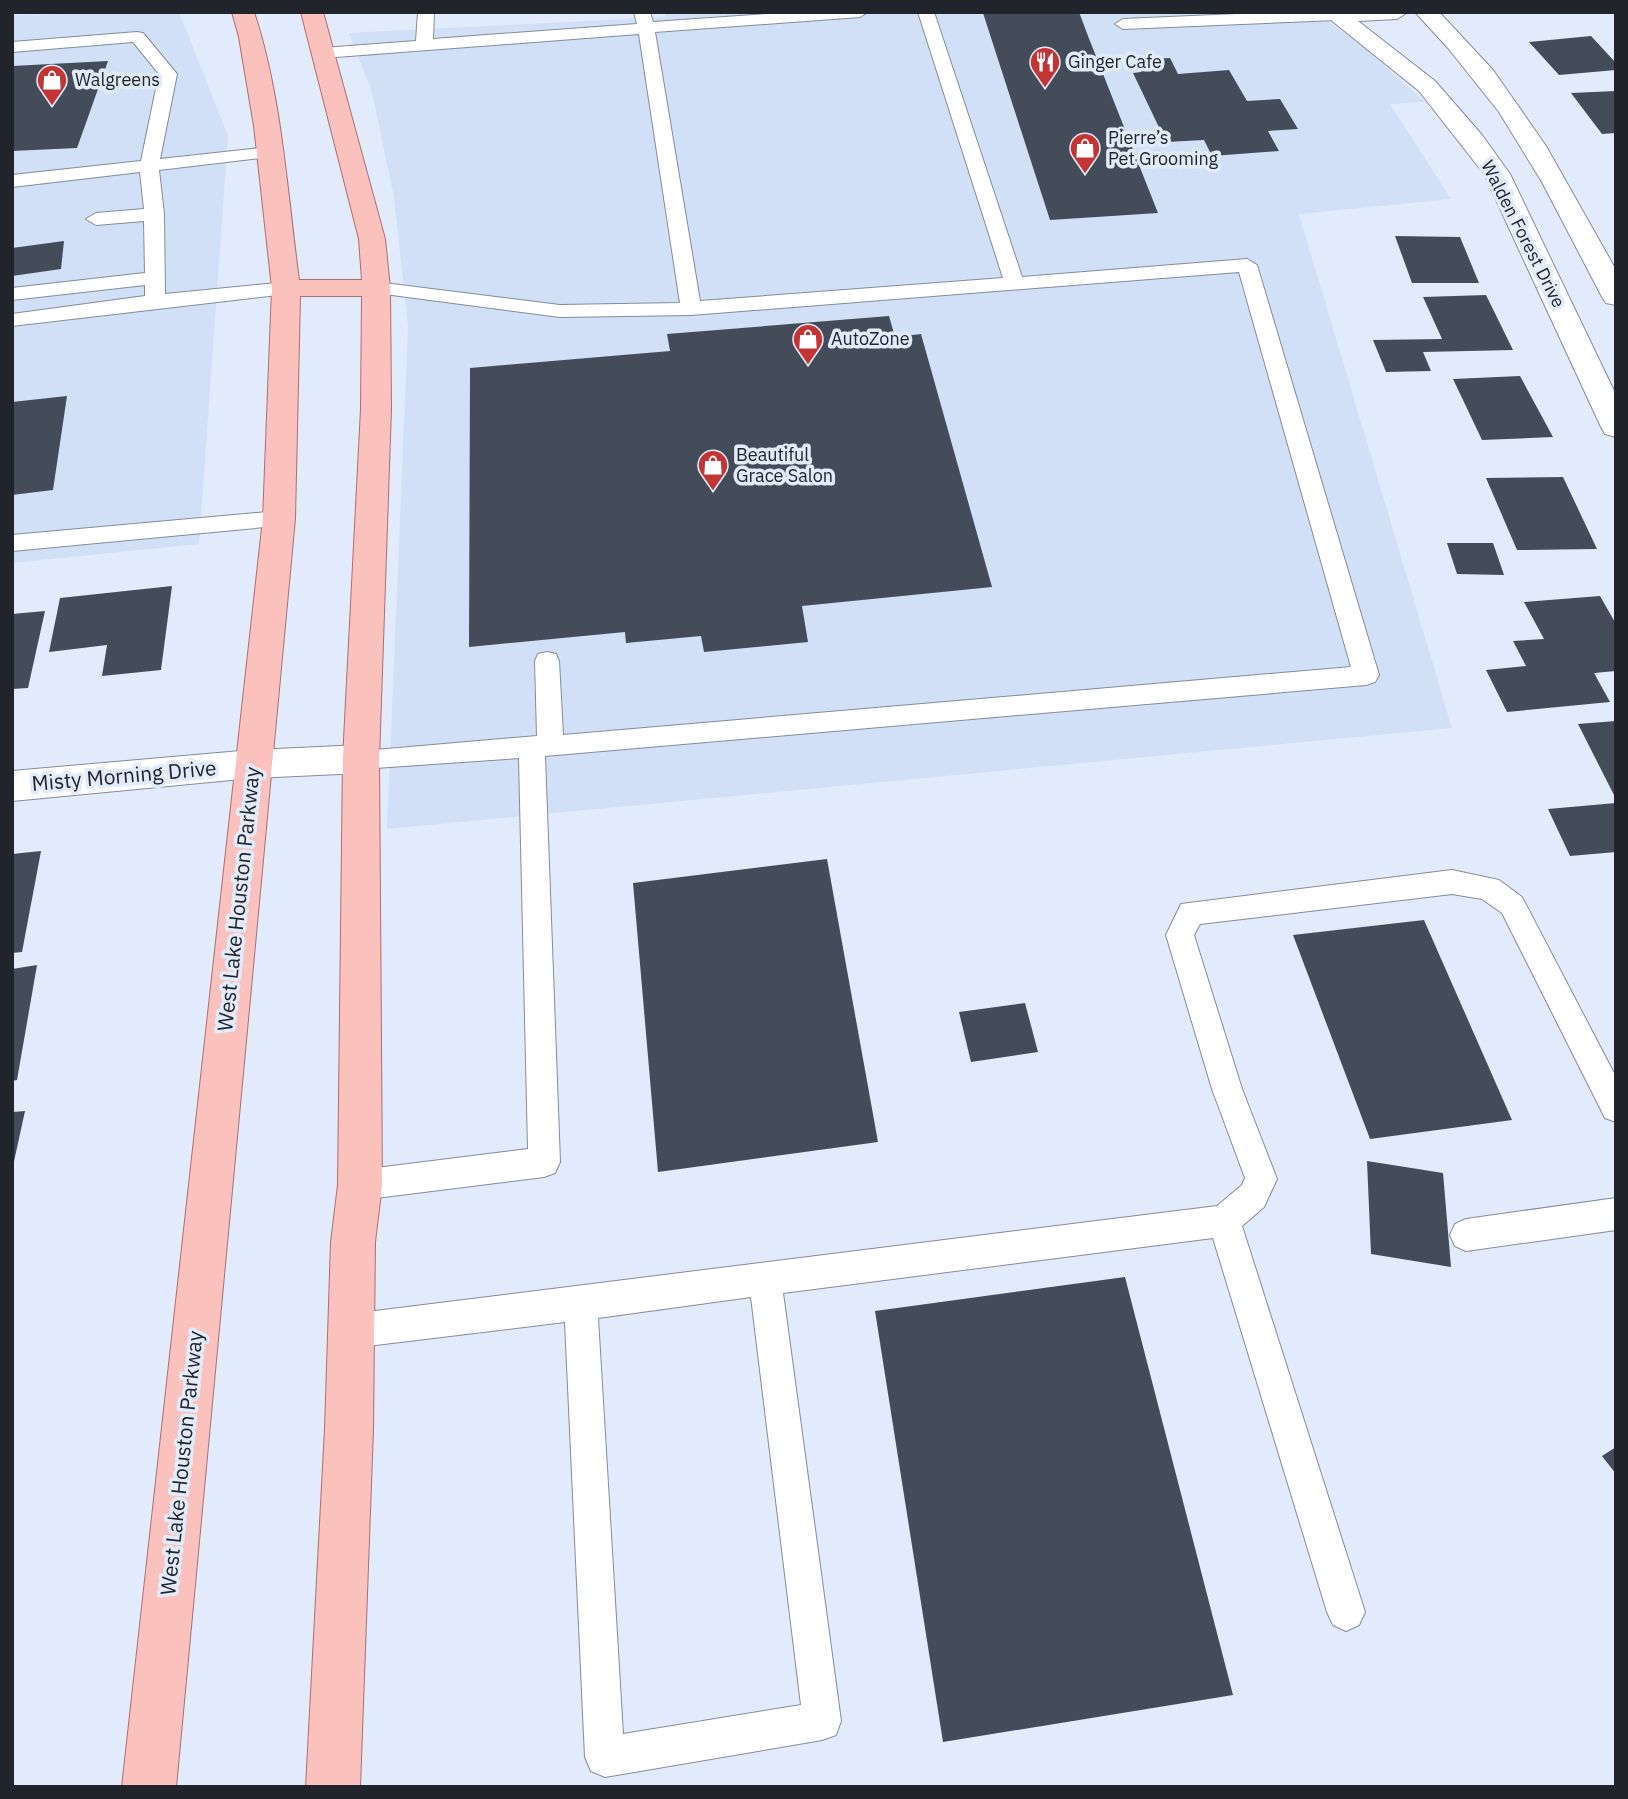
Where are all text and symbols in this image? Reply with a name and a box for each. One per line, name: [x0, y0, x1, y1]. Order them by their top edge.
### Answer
restaurant icon: Ginger Cafe: [1028, 45, 1062, 89]
place label: Ginger Cafe: [1068, 50, 1162, 73]
shop icon: Walgreens: [35, 63, 69, 107]
place label: Walgreens: [75, 68, 160, 91]
place label: Pierre’s Pet Grooming: [1108, 126, 1219, 170]
shop icon: Pierre’s Pet Grooming: [1068, 131, 1102, 175]
street label: Walden Forest Drive: [1476, 156, 1571, 311]
shop icon: AutoZone: [791, 322, 825, 366]
place label: AutoZone: [831, 327, 910, 350]
place label: Beautiful Grace Salon: [736, 443, 833, 487]
shop icon: Beautiful Grace Salon: [696, 448, 730, 492]
street label: Misty Morning Drive: [30, 753, 218, 797]
street label: West Lake Houston Parkway: [210, 765, 266, 1033]
street label: West Lake Houston Parkway: [153, 1329, 209, 1597]

